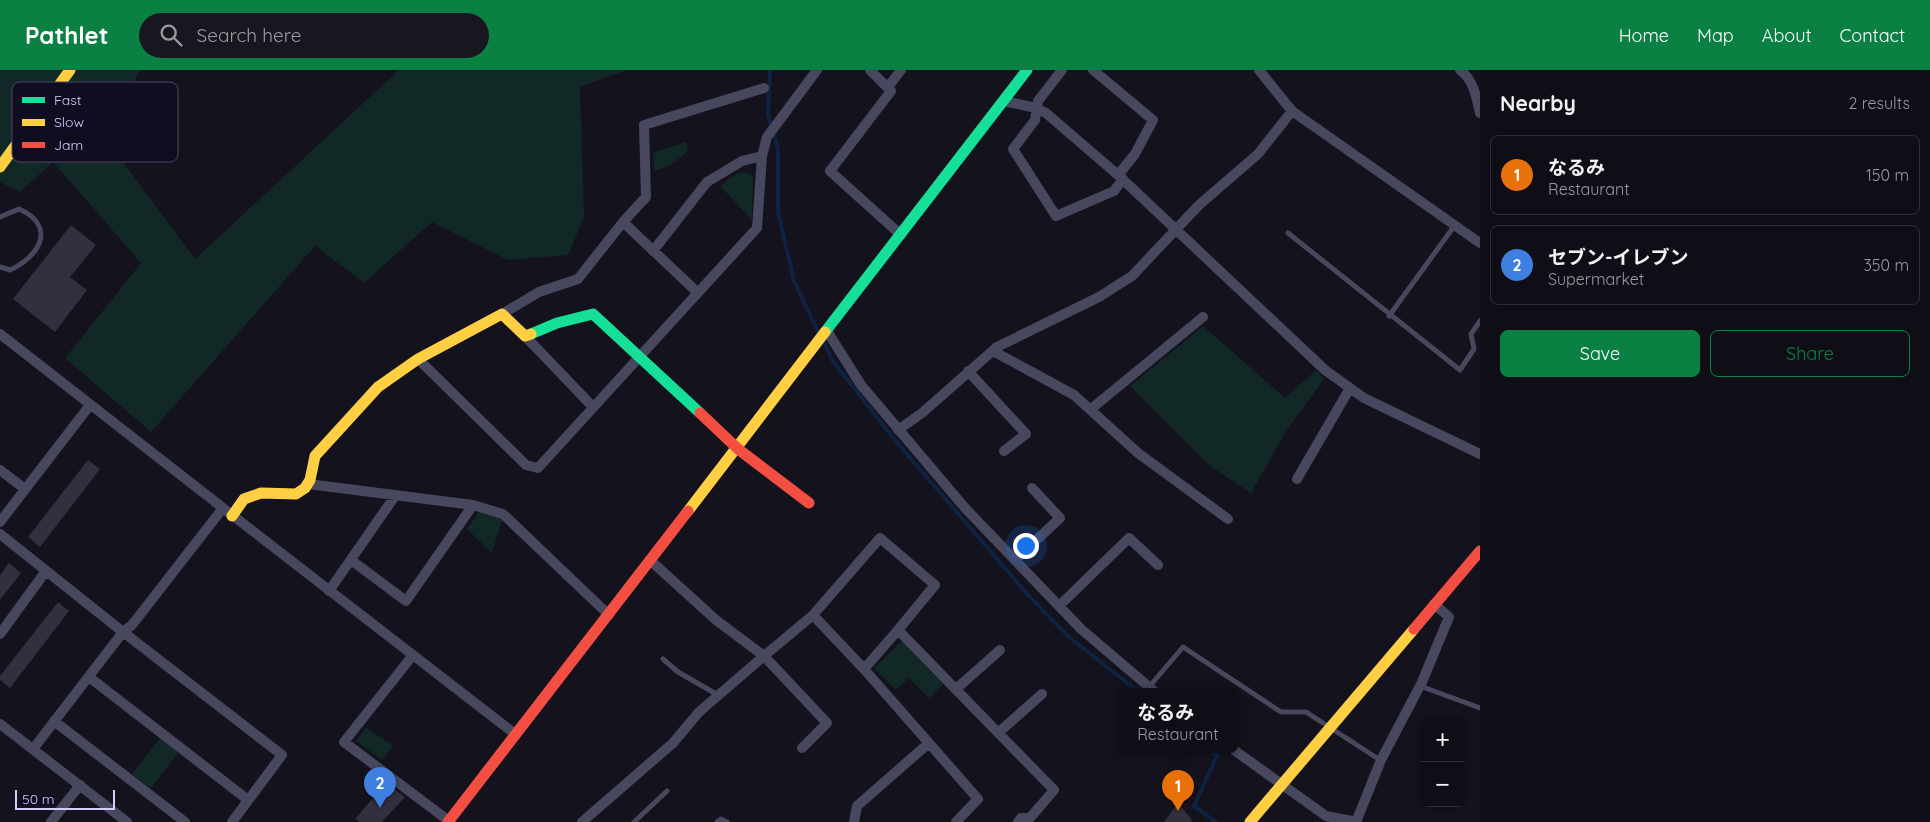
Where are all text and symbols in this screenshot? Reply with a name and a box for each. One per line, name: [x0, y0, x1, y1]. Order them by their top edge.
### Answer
search box: [139, 13, 489, 58]
text: Pathlet: [25, 20, 109, 50]
icon: search: [157, 21, 185, 49]
text: Search here: [197, 23, 301, 47]
text: Home: [1619, 24, 1669, 47]
text: Map: [1697, 24, 1734, 47]
text: About: [1762, 24, 1812, 47]
text: Contact: [1840, 24, 1905, 47]
legend: [12, 82, 178, 162]
text: Nearby: [1500, 90, 1576, 116]
text: Fast: [54, 91, 82, 109]
text: 2 results: [1848, 93, 1910, 113]
text: Slow: [54, 113, 84, 131]
text: Jam: [54, 136, 83, 154]
text: なるみ: [1548, 155, 1605, 179]
text: 1: [1514, 165, 1520, 185]
text: 150 m: [1866, 165, 1909, 185]
text: Restaurant: [1548, 179, 1630, 199]
text: セブン-イレブン: [1548, 245, 1689, 269]
text: 2: [1512, 255, 1522, 275]
text: 350 m: [1863, 255, 1909, 275]
text: Supermarket: [1548, 269, 1644, 289]
button: Save: [1500, 330, 1700, 377]
button: Share: [1710, 330, 1910, 377]
your location: [1013, 533, 1039, 559]
popup: [1118, 688, 1238, 753]
text: なるみ: [1137, 700, 1194, 724]
map controls: [1420, 717, 1465, 807]
button: +: [1420, 717, 1465, 762]
text: Restaurant: [1137, 724, 1219, 744]
button: −: [1420, 762, 1465, 807]
pin: 2: [364, 767, 396, 808]
pin: 1: [1162, 770, 1194, 811]
scale bar: [15, 787, 115, 810]
text: 50 m: [22, 790, 55, 808]

